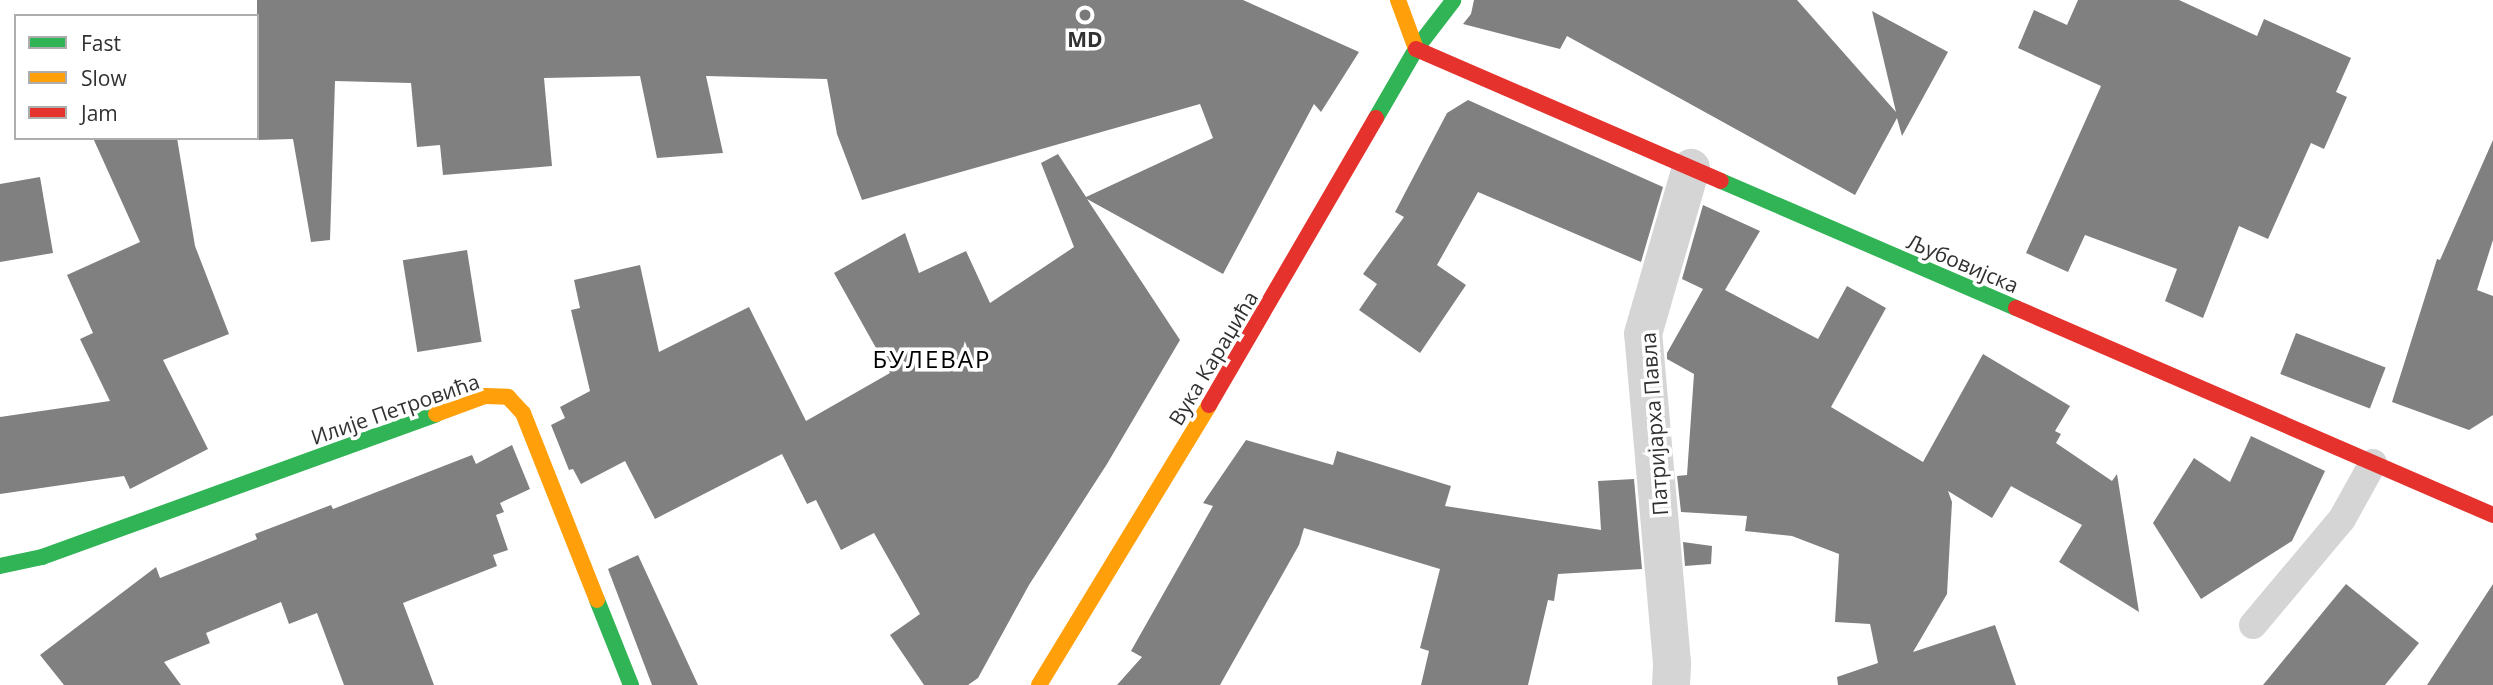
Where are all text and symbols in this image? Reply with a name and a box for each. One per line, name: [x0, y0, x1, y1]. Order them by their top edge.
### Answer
marker: MD: [1077, 7, 1093, 23]
legend: [14, 14, 259, 140]
place label: MD: [1067, 26, 1103, 52]
text: Fast: [81, 29, 121, 57]
text: Slow: [81, 64, 127, 92]
text: Jam: [81, 99, 118, 127]
street label: Љубовијска: [1904, 228, 2022, 298]
street label: Вука Караџића: [1163, 286, 1263, 430]
street label: Патријарха Павла: [1635, 332, 1673, 516]
district label: БУЛЕВАР: [873, 345, 991, 373]
street label: Илије Петровића: [308, 368, 482, 450]

